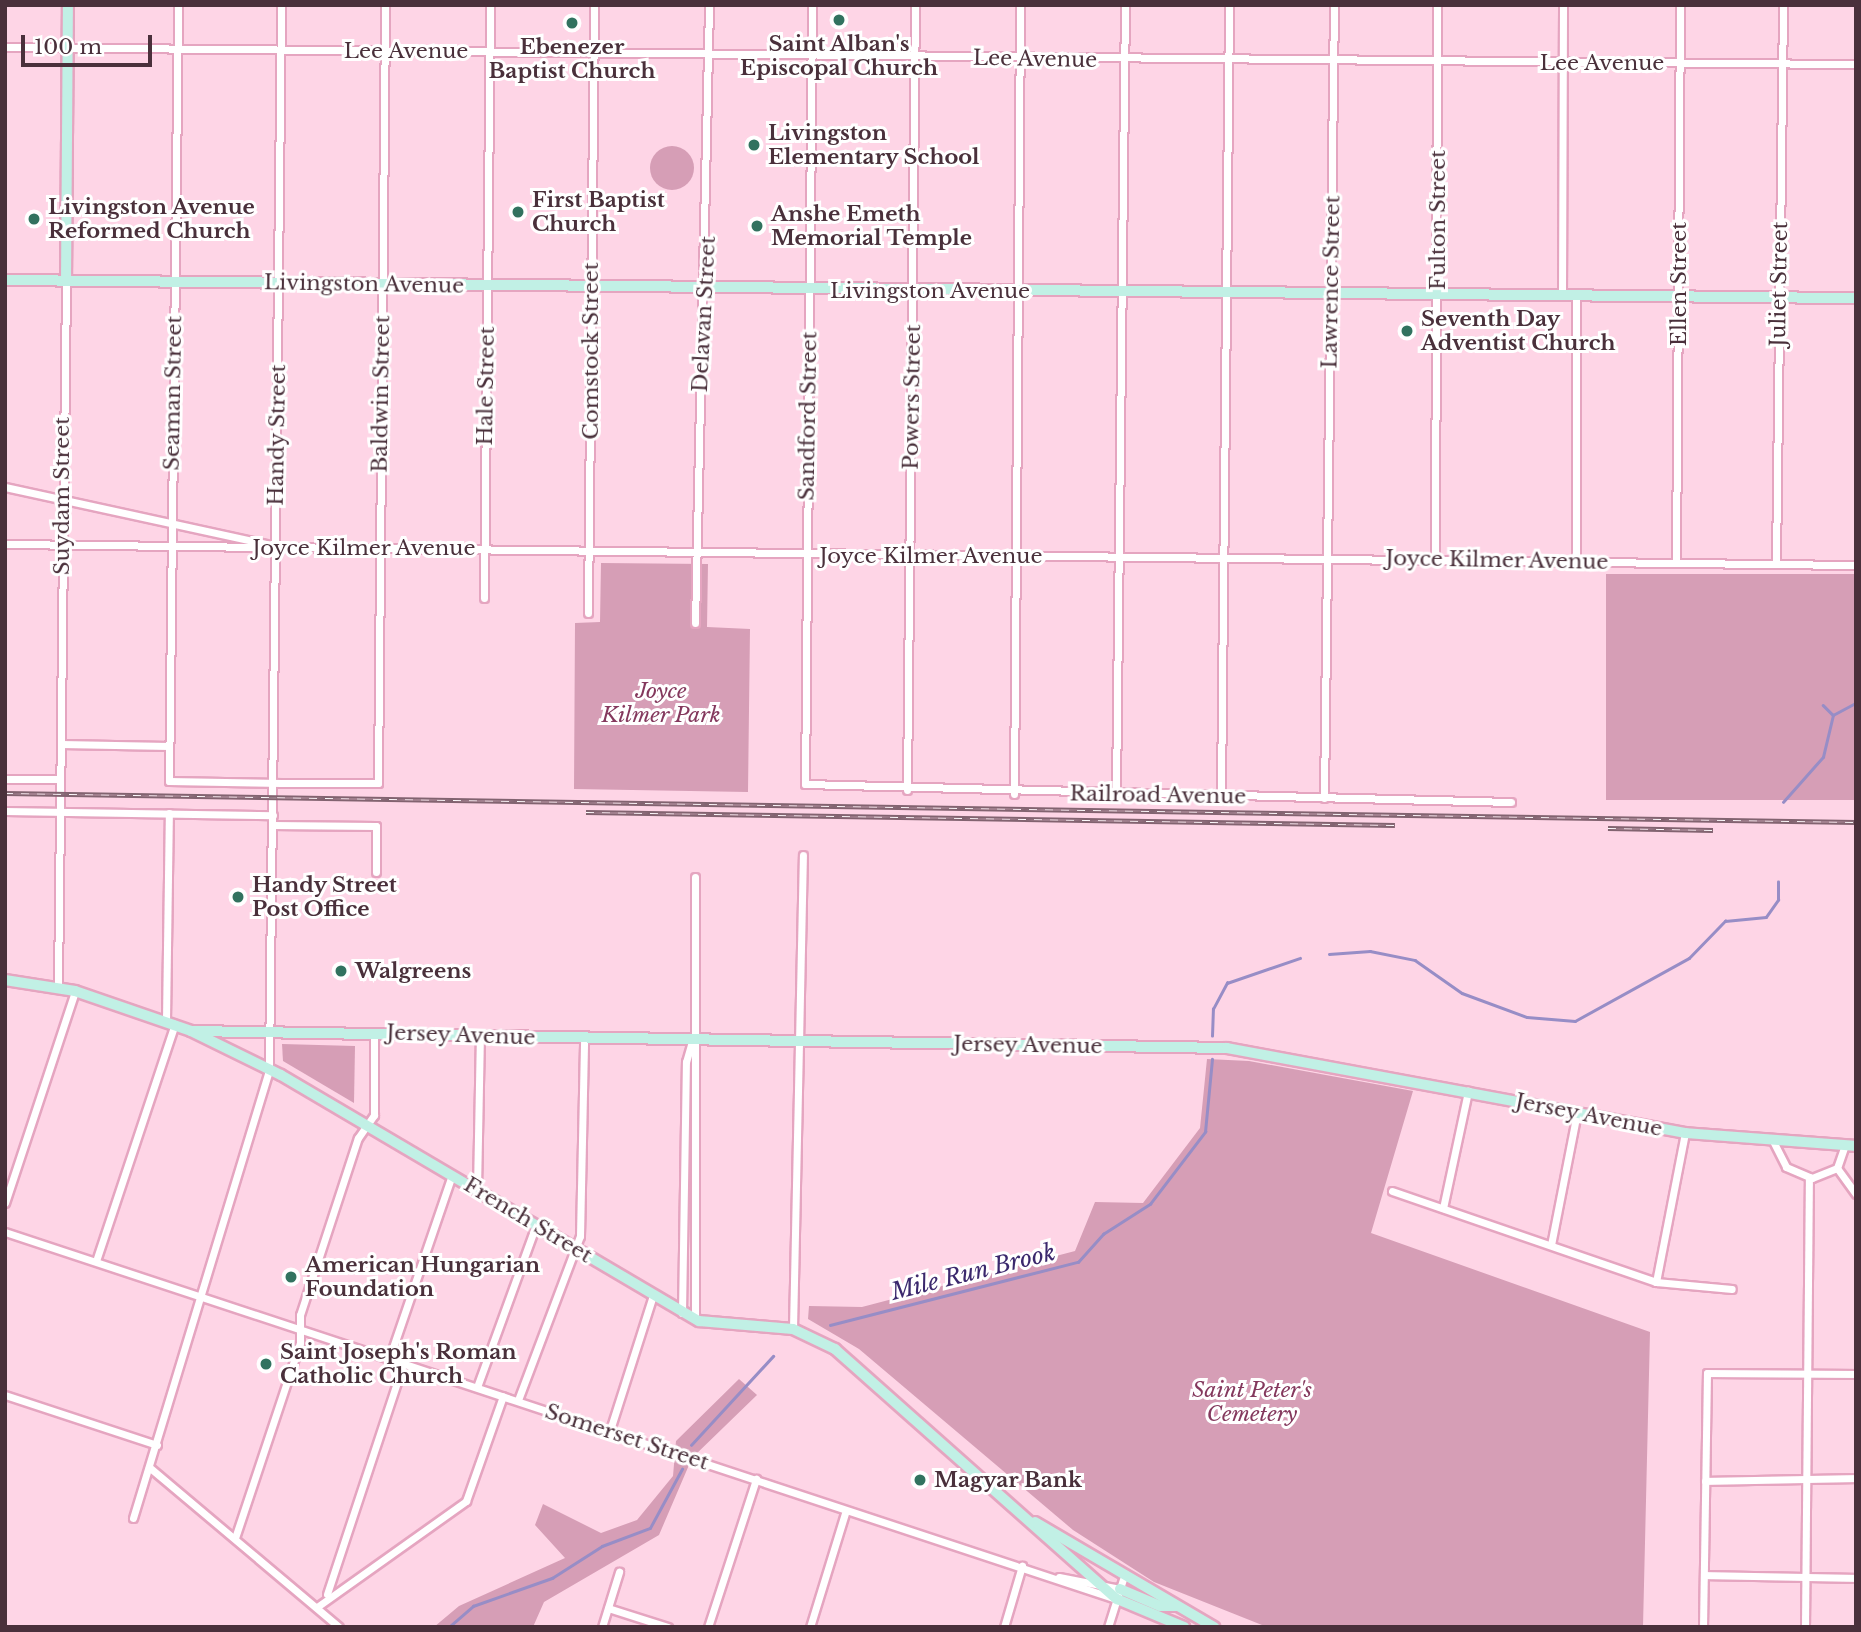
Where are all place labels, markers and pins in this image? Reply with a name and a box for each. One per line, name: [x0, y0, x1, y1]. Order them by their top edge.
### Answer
marker: Saint Alban's Episcopal Church: [831, 12, 847, 28]
marker: Ebenezer Baptist Church: [564, 15, 580, 31]
place label: Saint Alban's Episcopal Church: [740, 31, 938, 81]
place label: Ebenezer Baptist Church: [489, 34, 655, 84]
place label: Livingston Elementary School: [768, 120, 980, 170]
marker: Livingston Elementary School: [746, 137, 762, 153]
place label: First Baptist Church: [532, 187, 665, 237]
place label: Livingston Avenue Reformed Church: [48, 194, 256, 244]
place label: Anshe Emeth Memorial Temple: [771, 201, 973, 251]
marker: First Baptist Church: [510, 204, 526, 220]
marker: Livingston Avenue Reformed Church: [26, 211, 42, 227]
marker: Anshe Emeth Memorial Temple: [749, 218, 765, 234]
place label: Seventh Day Adventist Church: [1421, 306, 1616, 356]
marker: Seventh Day Adventist Church: [1399, 323, 1415, 339]
place label: Handy Street Post Office: [252, 872, 397, 922]
marker: Handy Street Post Office: [230, 889, 246, 905]
place label: Walgreens: [355, 958, 471, 984]
marker: Walgreens: [333, 963, 349, 979]
place label: American Hungarian Foundation: [305, 1252, 540, 1302]
marker: American Hungarian Foundation: [283, 1269, 299, 1285]
place label: Saint Joseph's Roman Catholic Church: [280, 1339, 516, 1389]
marker: Saint Joseph's Roman Catholic Church: [258, 1356, 274, 1372]
place label: Magyar Bank: [934, 1467, 1082, 1493]
marker: Magyar Bank: [912, 1472, 928, 1488]

